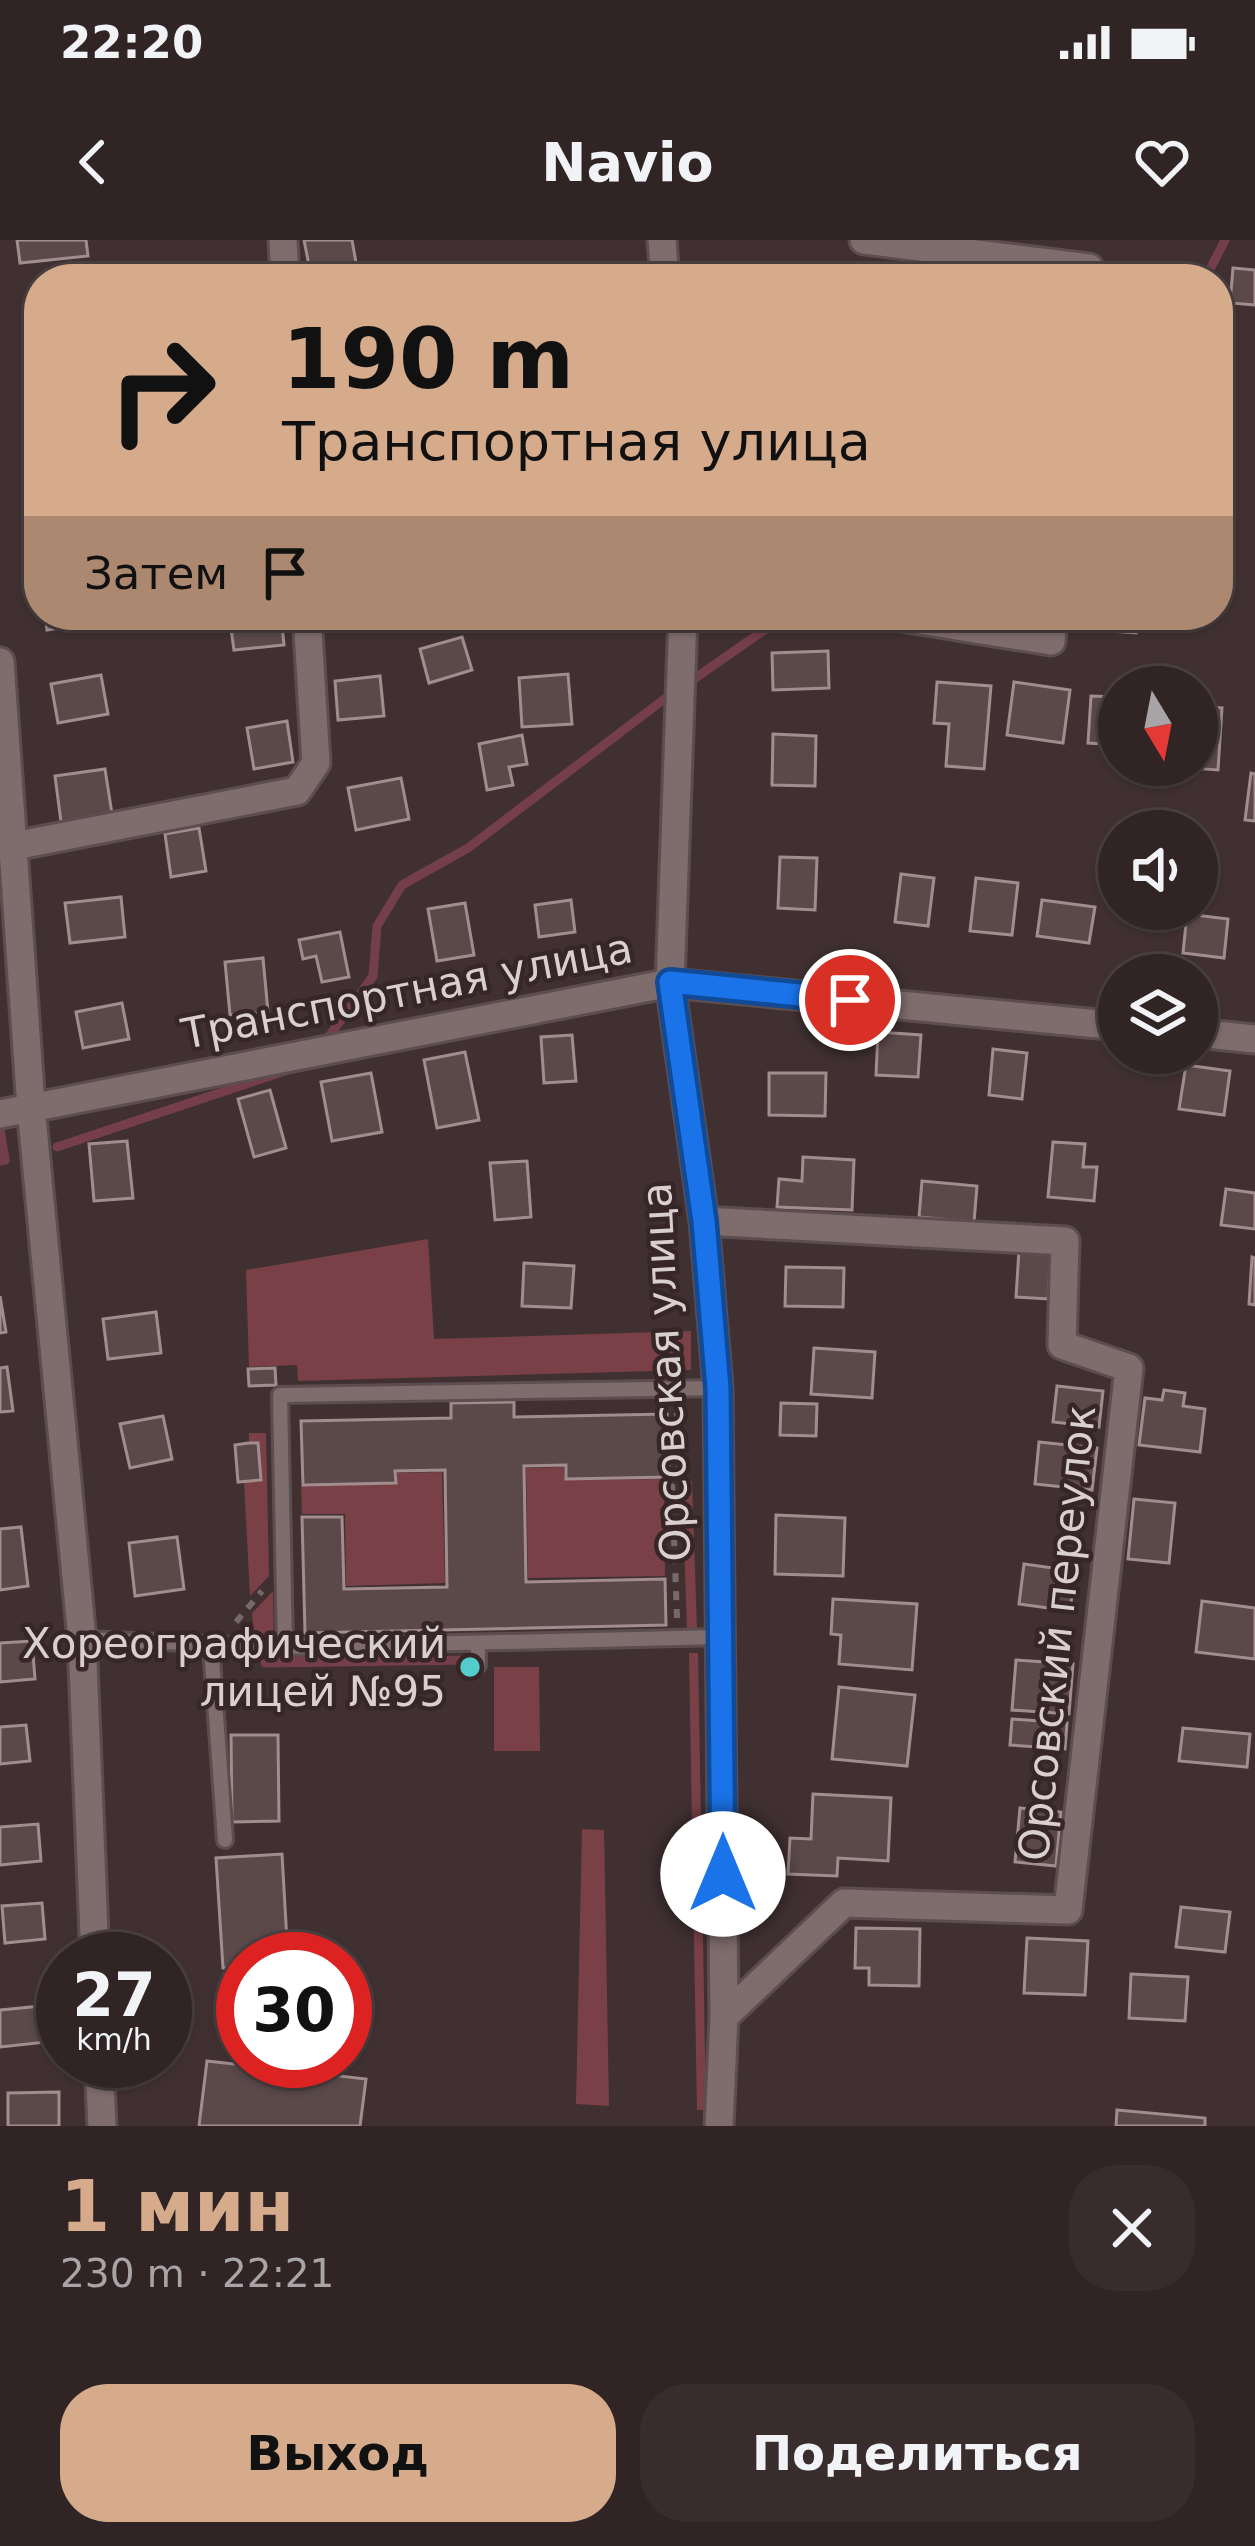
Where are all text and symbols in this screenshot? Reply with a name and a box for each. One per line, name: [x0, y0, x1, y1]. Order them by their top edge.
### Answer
text: 22:20: [60, 16, 203, 69]
icon: back: [60, 129, 126, 195]
icon: heart: [1129, 129, 1195, 195]
text: Navio: [541, 131, 714, 194]
text: 190 m: [282, 310, 574, 408]
icon: right: [84, 312, 240, 468]
text: Транспортная улица: [282, 410, 871, 473]
icon: arrive: [252, 540, 318, 606]
text: Затем: [84, 547, 228, 600]
north arrow: [1098, 666, 1218, 786]
map controls: [1098, 666, 1218, 1074]
button: sound: [1098, 810, 1218, 930]
street label: Транспортная улица: [177, 923, 636, 1059]
pin: [799, 949, 901, 1051]
button: layers: [1098, 954, 1218, 1074]
icon: arrive: [817, 967, 883, 1033]
street label: Орсовская улица: [632, 1181, 700, 1563]
street label: Орсовский переулок: [1009, 1403, 1105, 1863]
place label: Хореографический лицей №95: [22, 1619, 446, 1716]
marker: Хореографический лицей №95: [457, 1654, 483, 1680]
position arrow: [660, 1811, 786, 1937]
speed limit sign: 30: [216, 1932, 372, 2088]
text: 27: [72, 1960, 156, 2030]
text: km/h: [76, 2022, 152, 2057]
text: 1 мин: [60, 2164, 294, 2248]
button: close: [1069, 2165, 1195, 2291]
text: 230 m · 22:21: [60, 2251, 334, 2296]
button: Выход: [60, 2384, 616, 2522]
button: Поделиться: [640, 2384, 1195, 2522]

